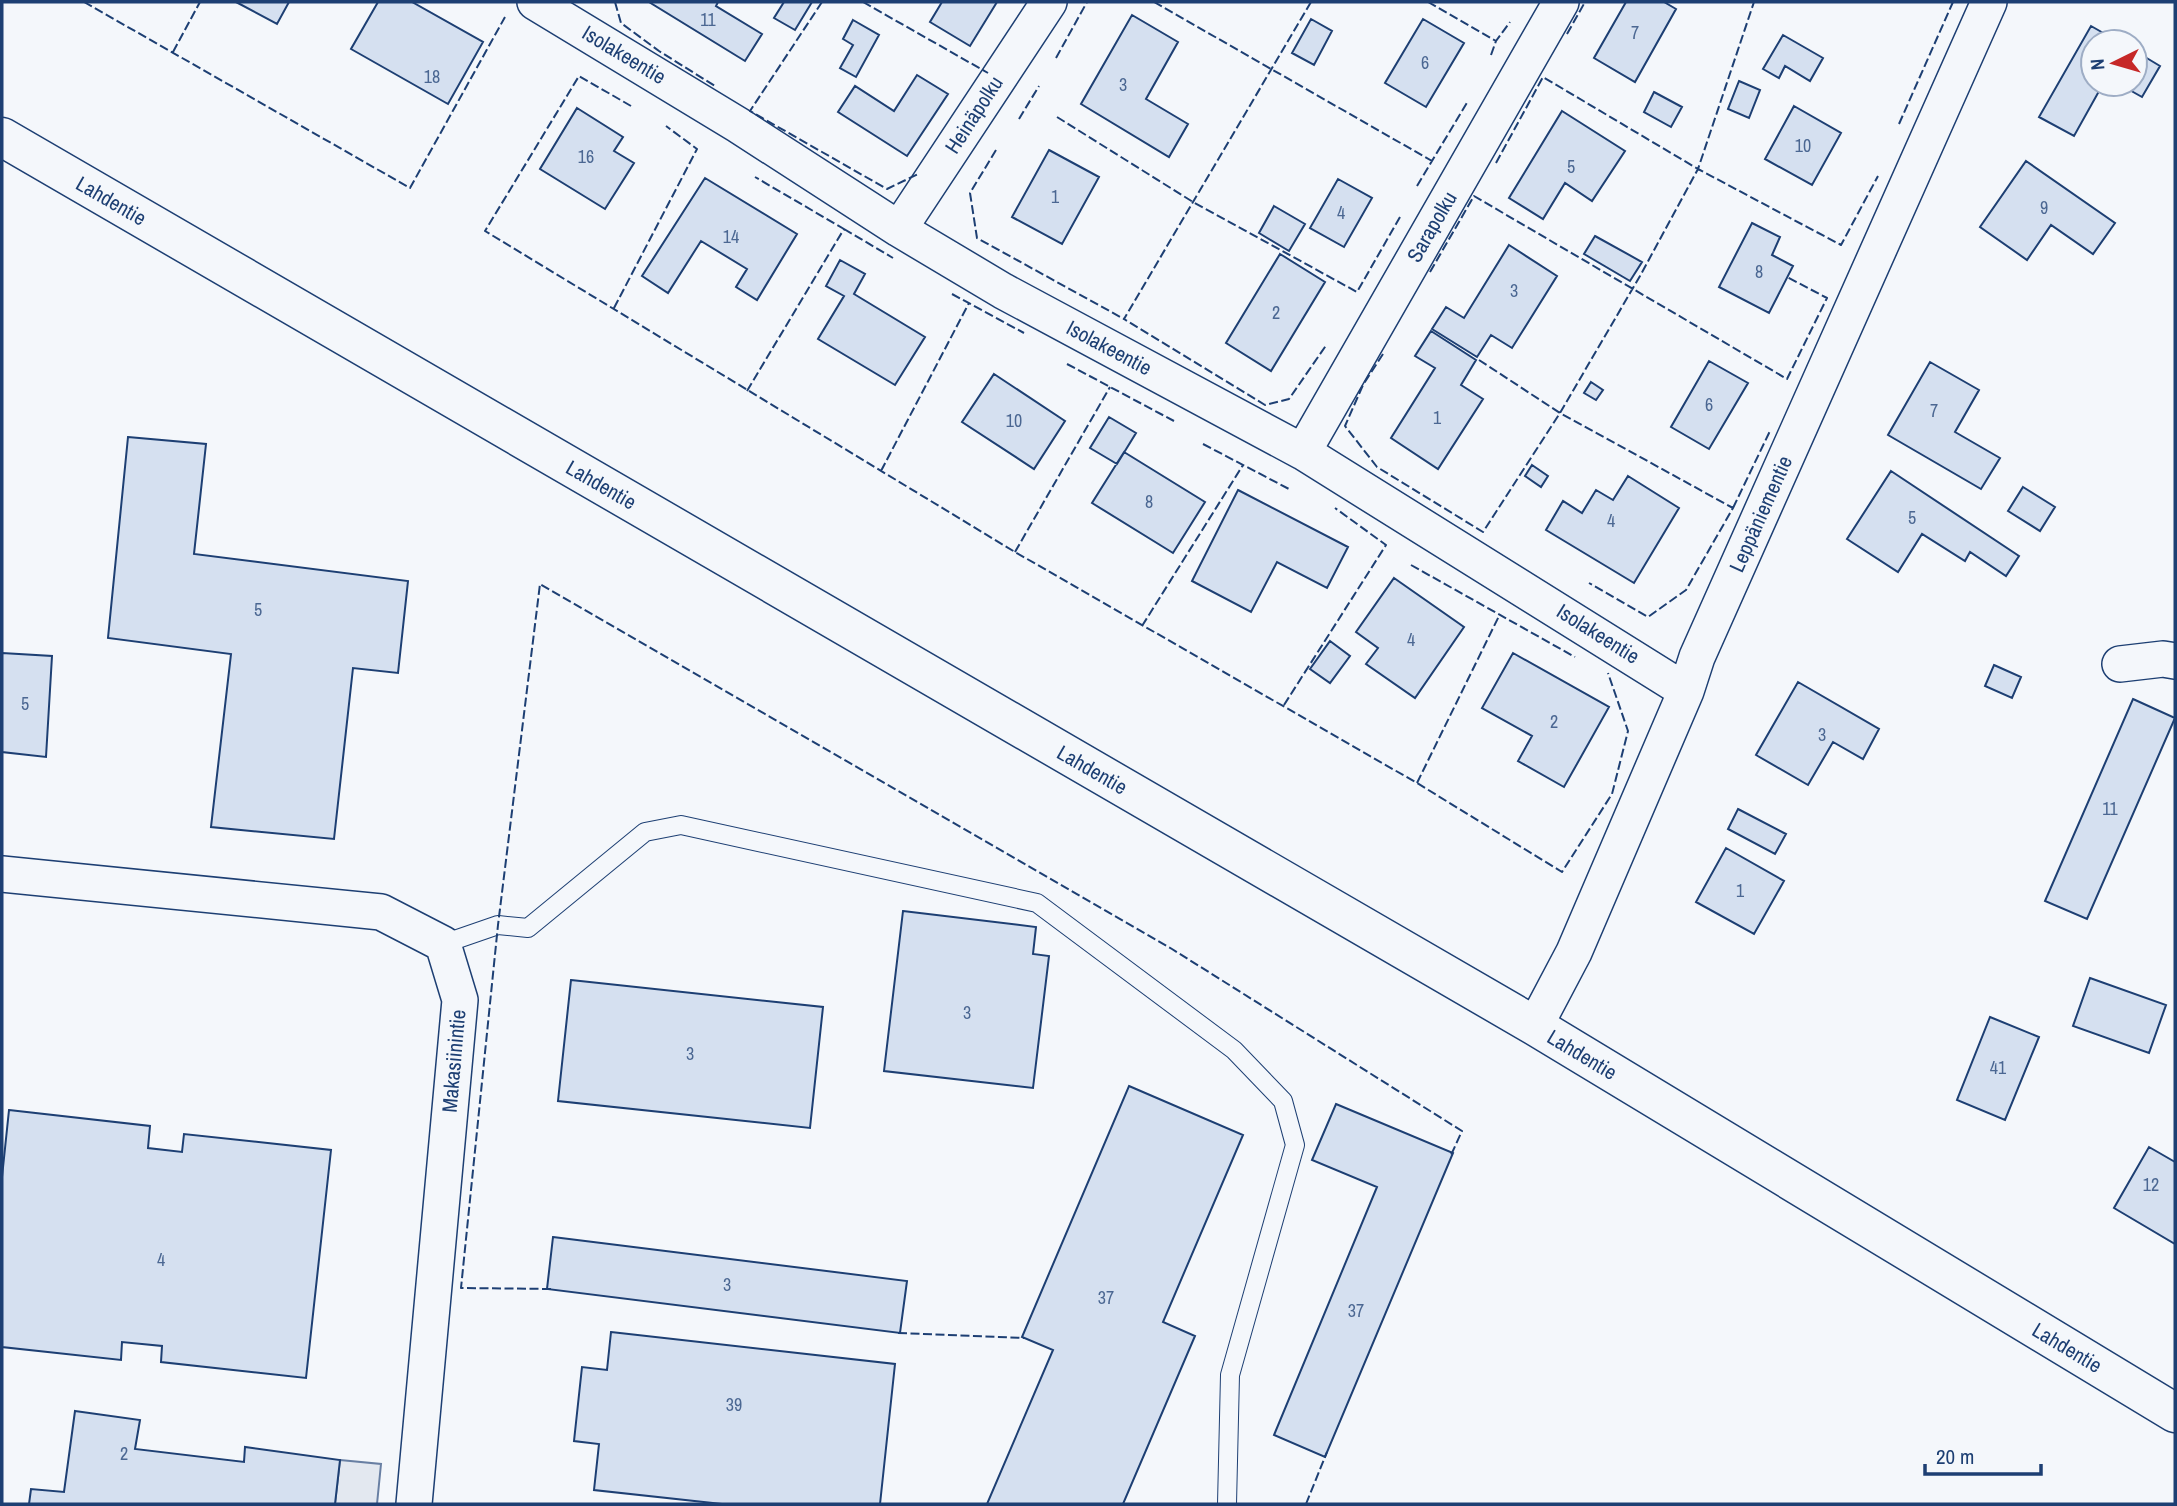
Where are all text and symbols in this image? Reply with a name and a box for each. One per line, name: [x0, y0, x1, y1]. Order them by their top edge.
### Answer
house number: 11: [700, 7, 716, 32]
street label: Isolakeentie: [577, 18, 672, 91]
house number: 7: [1631, 20, 1639, 45]
north arrow: [2079, 28, 2149, 98]
house number: 6: [1421, 50, 1429, 75]
text: N: [2084, 58, 2111, 71]
house number: 18: [424, 64, 440, 89]
street label: Heinäpolku: [938, 70, 1009, 159]
house number: 3: [1119, 72, 1127, 97]
house number: 10: [1795, 133, 1811, 158]
house number: 16: [578, 144, 594, 169]
house number: 5: [1567, 154, 1575, 179]
street label: Lahdentie: [71, 169, 152, 232]
house number: 1: [1051, 184, 1060, 209]
street label: Sarapolku: [1400, 186, 1464, 268]
house number: 9: [2040, 195, 2048, 220]
house number: 4: [1337, 200, 1345, 225]
house number: 14: [723, 224, 739, 249]
house number: 8: [1755, 259, 1763, 284]
house number: 3: [1510, 278, 1518, 303]
house number: 2: [1272, 300, 1280, 325]
street label: Isolakeentie: [1061, 313, 1157, 382]
house number: 6: [1705, 392, 1713, 417]
house number: 7: [1930, 398, 1938, 423]
house number: 1: [1433, 405, 1442, 430]
house number: 10: [1006, 408, 1022, 433]
street label: Leppäniementie: [1722, 451, 1799, 577]
street label: Lahdentie: [561, 453, 642, 516]
house number: 8: [1145, 489, 1153, 514]
house number: 5: [1908, 505, 1916, 530]
house number: 4: [1607, 508, 1615, 533]
house number: 5: [254, 597, 262, 622]
street label: Isolakeentie: [1551, 597, 1645, 670]
house number: 4: [1407, 627, 1415, 652]
house number: 5: [21, 691, 29, 716]
house number: 2: [1550, 709, 1558, 734]
house number: 3: [1818, 722, 1826, 747]
street label: Lahdentie: [1052, 738, 1133, 801]
house number: 11: [2102, 796, 2118, 821]
house number: 1: [1736, 878, 1745, 903]
house number: 3: [963, 1000, 971, 1025]
street label: Makasiinintie: [435, 1008, 472, 1114]
street label: Lahdentie: [1542, 1022, 1623, 1087]
house number: 3: [686, 1041, 694, 1066]
house number: 41: [1990, 1055, 2007, 1080]
house number: 12: [2143, 1172, 2159, 1197]
house number: 4: [157, 1247, 165, 1272]
house number: 3: [723, 1272, 731, 1297]
house number: 37: [1098, 1285, 1114, 1310]
house number: 37: [1348, 1298, 1364, 1323]
street label: Lahdentie: [2027, 1315, 2108, 1380]
house number: 39: [726, 1392, 742, 1417]
scale bar: [1925, 1432, 2040, 1476]
house number: 2: [120, 1441, 128, 1466]
text: 20 m: [1936, 1442, 1974, 1471]

